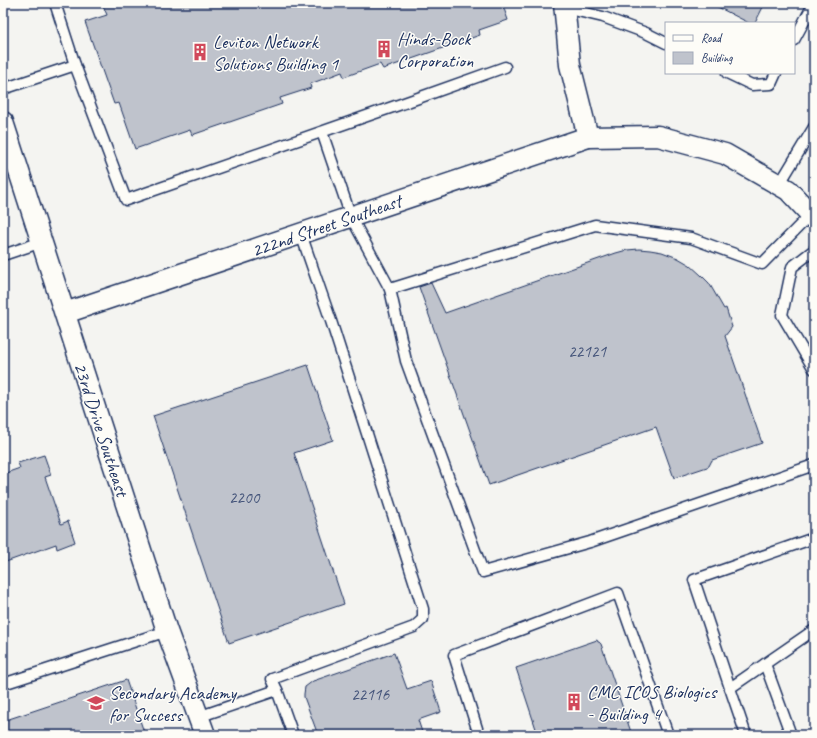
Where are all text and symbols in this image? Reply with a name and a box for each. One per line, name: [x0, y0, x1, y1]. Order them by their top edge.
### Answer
legend: [665, 22, 795, 74]
place label: Hinds-Bock Corporation: [397, 27, 474, 73]
place label: Leviton Network Solutions Building 1: [213, 30, 340, 76]
text: Road: [701, 30, 723, 46]
building icon: Hinds-Bock Corporation: [374, 39, 394, 59]
building icon: Leviton Network Solutions Building 1: [190, 42, 210, 62]
text: Building: [701, 50, 733, 66]
street label: 222nd Street Southeast: [248, 188, 407, 263]
house number: 22121: [568, 341, 607, 362]
street label: 23rd Drive Southeast: [68, 359, 135, 501]
house number: 2200: [229, 487, 261, 508]
place label: CMC ICOS Biologics - Building 4: [587, 680, 719, 726]
place label: Secondary Academy for Success: [109, 681, 237, 727]
house number: 22116: [351, 684, 390, 705]
building icon: CMC ICOS Biologics - Building 4: [564, 692, 584, 712]
school or university icon: Secondary Academy for Success: [86, 693, 106, 713]

